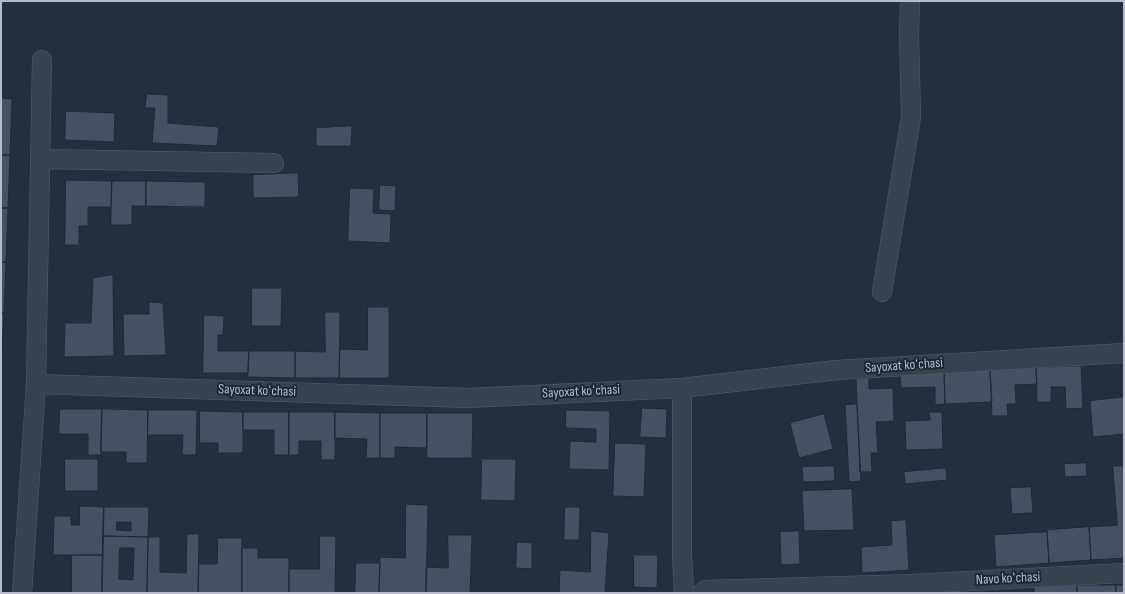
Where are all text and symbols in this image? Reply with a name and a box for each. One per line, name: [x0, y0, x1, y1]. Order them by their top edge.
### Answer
street label: Sayoxat koʻchasi: [865, 355, 943, 377]
street label: Sayoxat koʻchasi: [218, 381, 296, 401]
street label: Sayoxat koʻchasi: [542, 382, 620, 402]
street label: Navo koʻchasi: [975, 569, 1041, 589]

